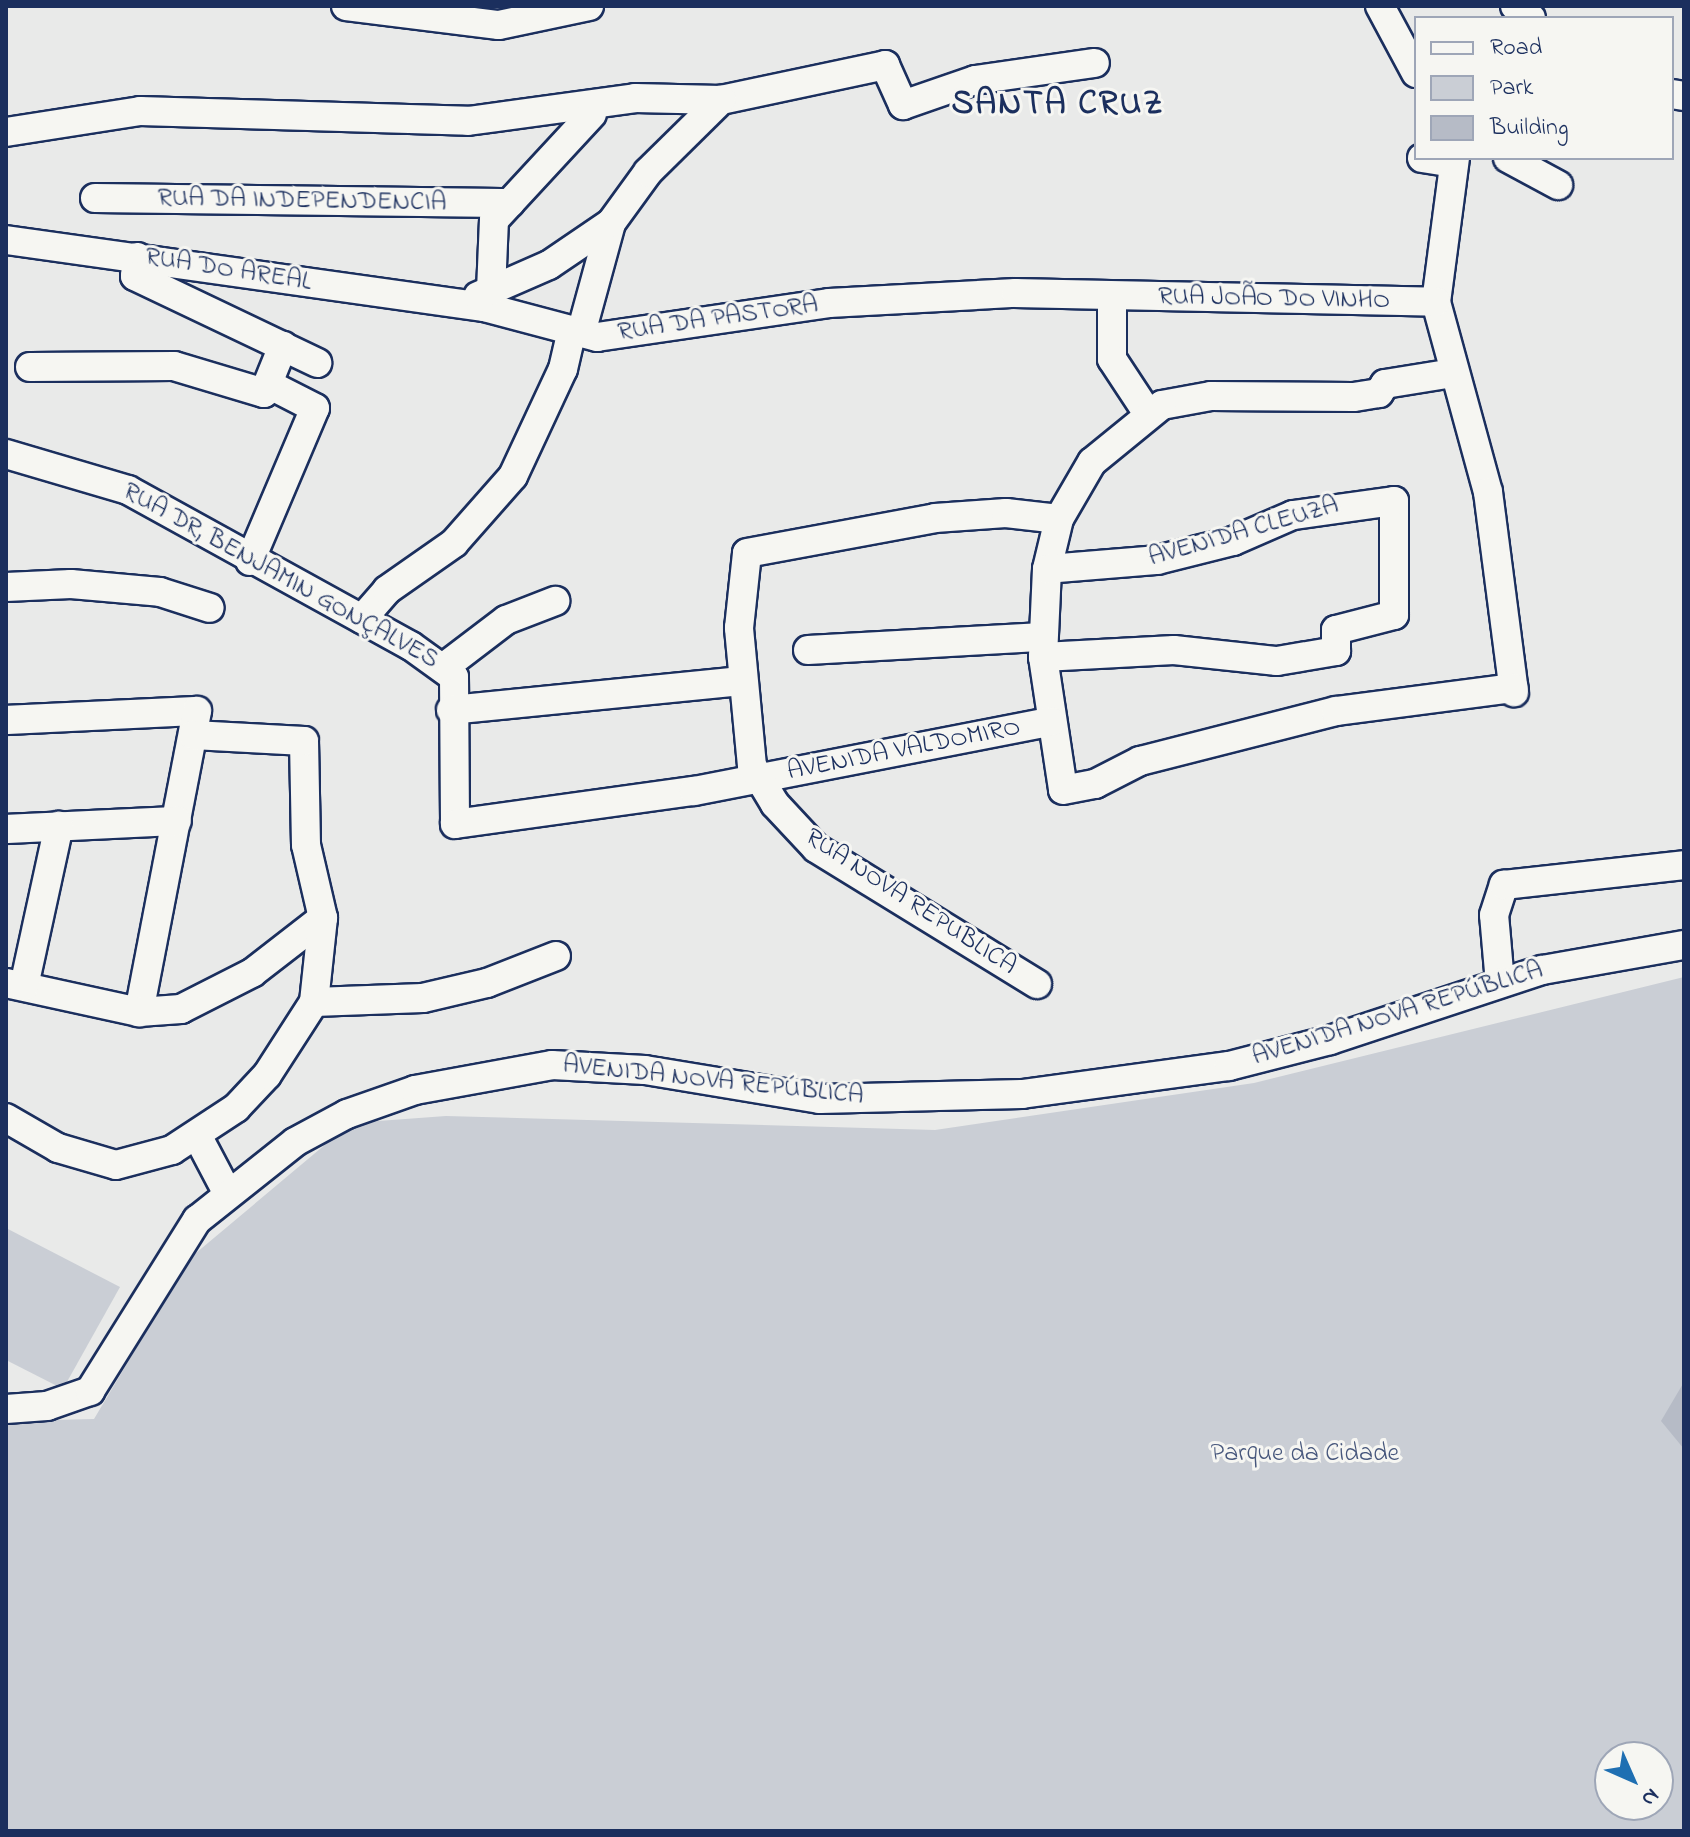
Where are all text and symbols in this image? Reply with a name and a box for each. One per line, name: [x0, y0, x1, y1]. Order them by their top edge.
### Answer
legend: [1414, 16, 1674, 160]
text: Road: [1490, 31, 1542, 66]
text: Park: [1490, 71, 1533, 106]
district label: SANTA CRUZ: [952, 86, 1164, 126]
text: Building: [1490, 111, 1569, 146]
street label: RUA DA INDEPENDENCIA: [157, 184, 447, 220]
street label: RUA DO AREAL: [143, 242, 313, 300]
street label: RUA JOÃO DO VINHO: [1158, 282, 1390, 318]
street label: RUA DA PASTORA: [616, 290, 820, 350]
street label: RUA DR, BENJAMIN GONÇALVES: [117, 477, 443, 677]
street label: AVENIDA CLEUZA: [1145, 491, 1343, 575]
street label: AVENIDA VALDOMIRO: [785, 713, 1023, 789]
street label: RUA NOVA REPUBLICA: [798, 823, 1022, 983]
street label: AVENIDA NOVA REPÚBLICA: [1249, 956, 1547, 1074]
street label: AVENIDA NOVA REPÚBLICA: [561, 1051, 865, 1113]
park label: Parque da Cidade: [1211, 1439, 1399, 1471]
north arrow: [1594, 1741, 1674, 1821]
text: N: [1633, 1780, 1666, 1813]

